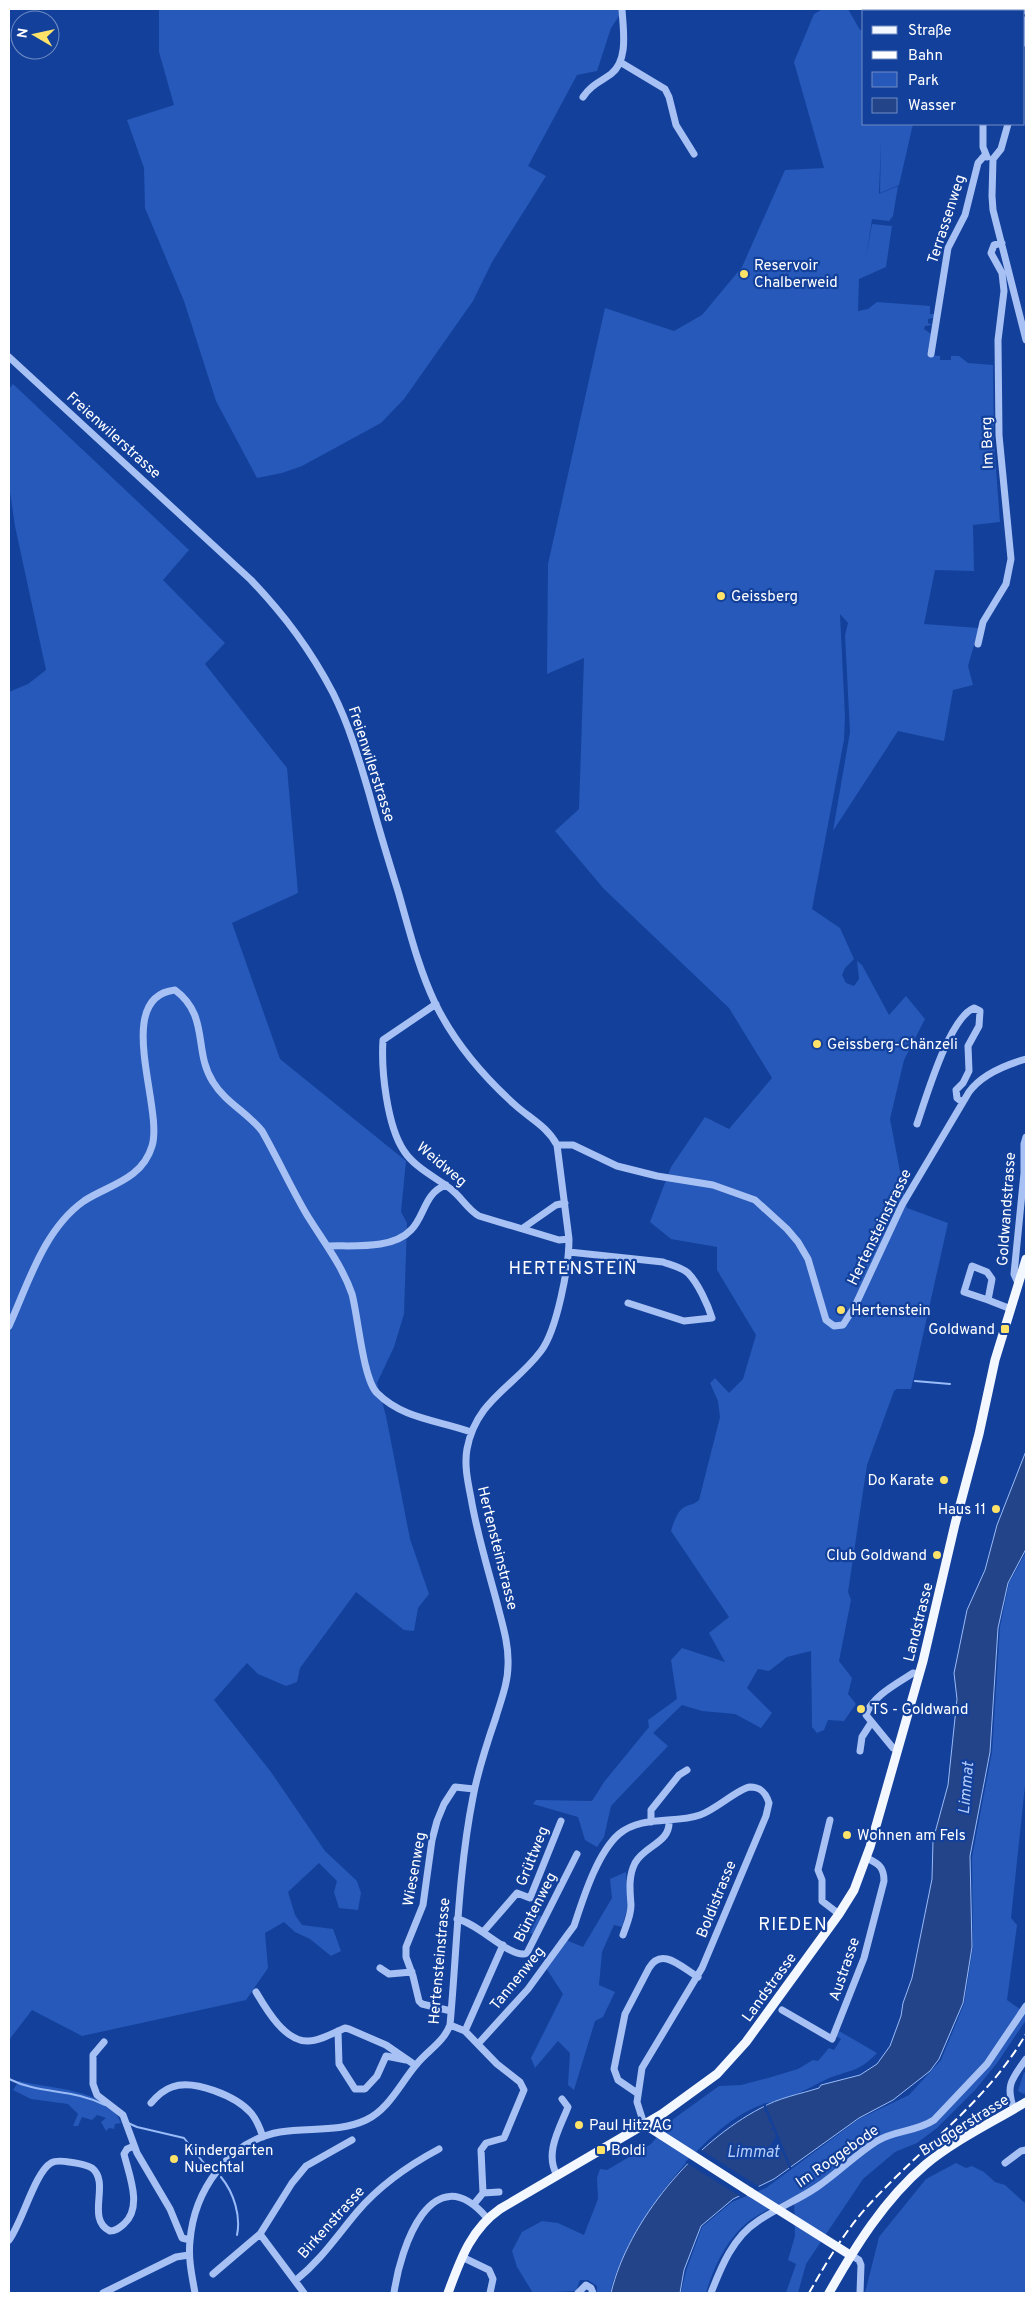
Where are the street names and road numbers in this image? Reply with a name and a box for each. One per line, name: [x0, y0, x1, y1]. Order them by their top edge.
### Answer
street label: Terrassenweg: [924, 172, 971, 266]
street label: Freienwilerstrasse: [62, 389, 164, 484]
street label: Im Berg: [978, 416, 999, 470]
street label: Freienwilerstrasse: [343, 704, 398, 825]
street label: Weidweg: [412, 1139, 470, 1192]
street label: Goldwandstrasse: [994, 1151, 1021, 1267]
street label: Hertensteinstrasse: [844, 1166, 917, 1289]
street label: Hertensteinstrasse: [472, 1484, 521, 1612]
street label: Landstrasse: [900, 1581, 938, 1664]
street label: Grüttweg: [513, 1824, 554, 1889]
street label: Wiesenweg: [400, 1831, 431, 1908]
street label: Boldistrasse: [693, 1858, 742, 1941]
street label: Büntenweg: [511, 1870, 562, 1946]
street label: Hertensteinstrasse: [425, 1897, 455, 2025]
street label: Austrasse: [826, 1935, 865, 2004]
street label: Tannenweg: [487, 1943, 550, 2015]
street label: Landstrasse: [739, 1950, 802, 2026]
street label: Bruggerstrasse: [917, 2091, 1013, 2161]
street label: Im Roggebode: [793, 2122, 883, 2193]
street label: Birkenstrasse: [295, 2183, 370, 2263]

